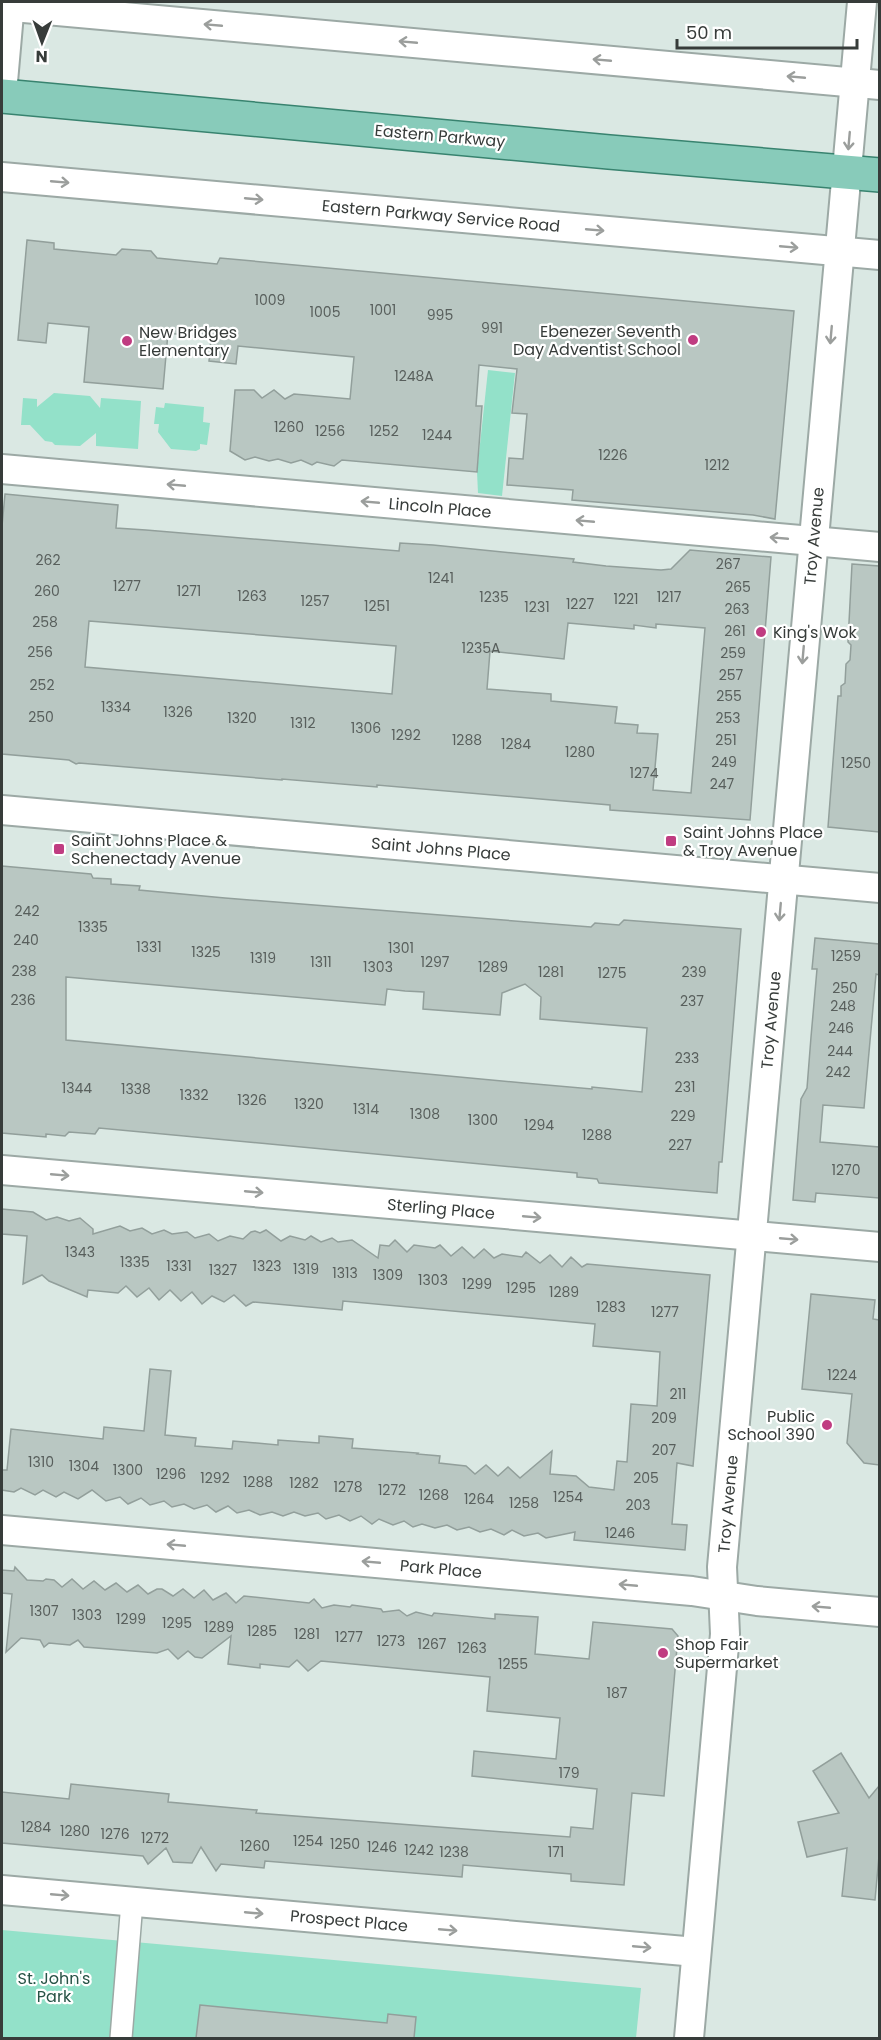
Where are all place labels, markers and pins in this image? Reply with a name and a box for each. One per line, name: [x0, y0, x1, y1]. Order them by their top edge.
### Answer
place label: Ebenezer Seventh Day Adventist School: [513, 320, 681, 361]
place label: New Bridges Elementary: [139, 321, 237, 362]
marker: Ebenezer Seventh Day Adventist School: [686, 333, 700, 347]
marker: New Bridges Elementary: [120, 334, 134, 348]
place label: King's Wok: [773, 621, 858, 644]
marker: King's Wok: [754, 625, 768, 639]
place label: Saint Johns Place & Troy Avenue: [683, 821, 823, 862]
place label: Saint Johns Place & Schenectady Avenue: [71, 829, 241, 870]
marker: Saint Johns Place & Troy Avenue: [664, 834, 678, 848]
marker: Saint Johns Place & Schenectady Avenue: [52, 842, 66, 856]
place label: Public School 390: [727, 1405, 815, 1446]
marker: Public School 390: [820, 1418, 834, 1432]
place label: Shop Fair Supermarket: [675, 1633, 779, 1674]
marker: Shop Fair Supermarket: [656, 1646, 670, 1660]

